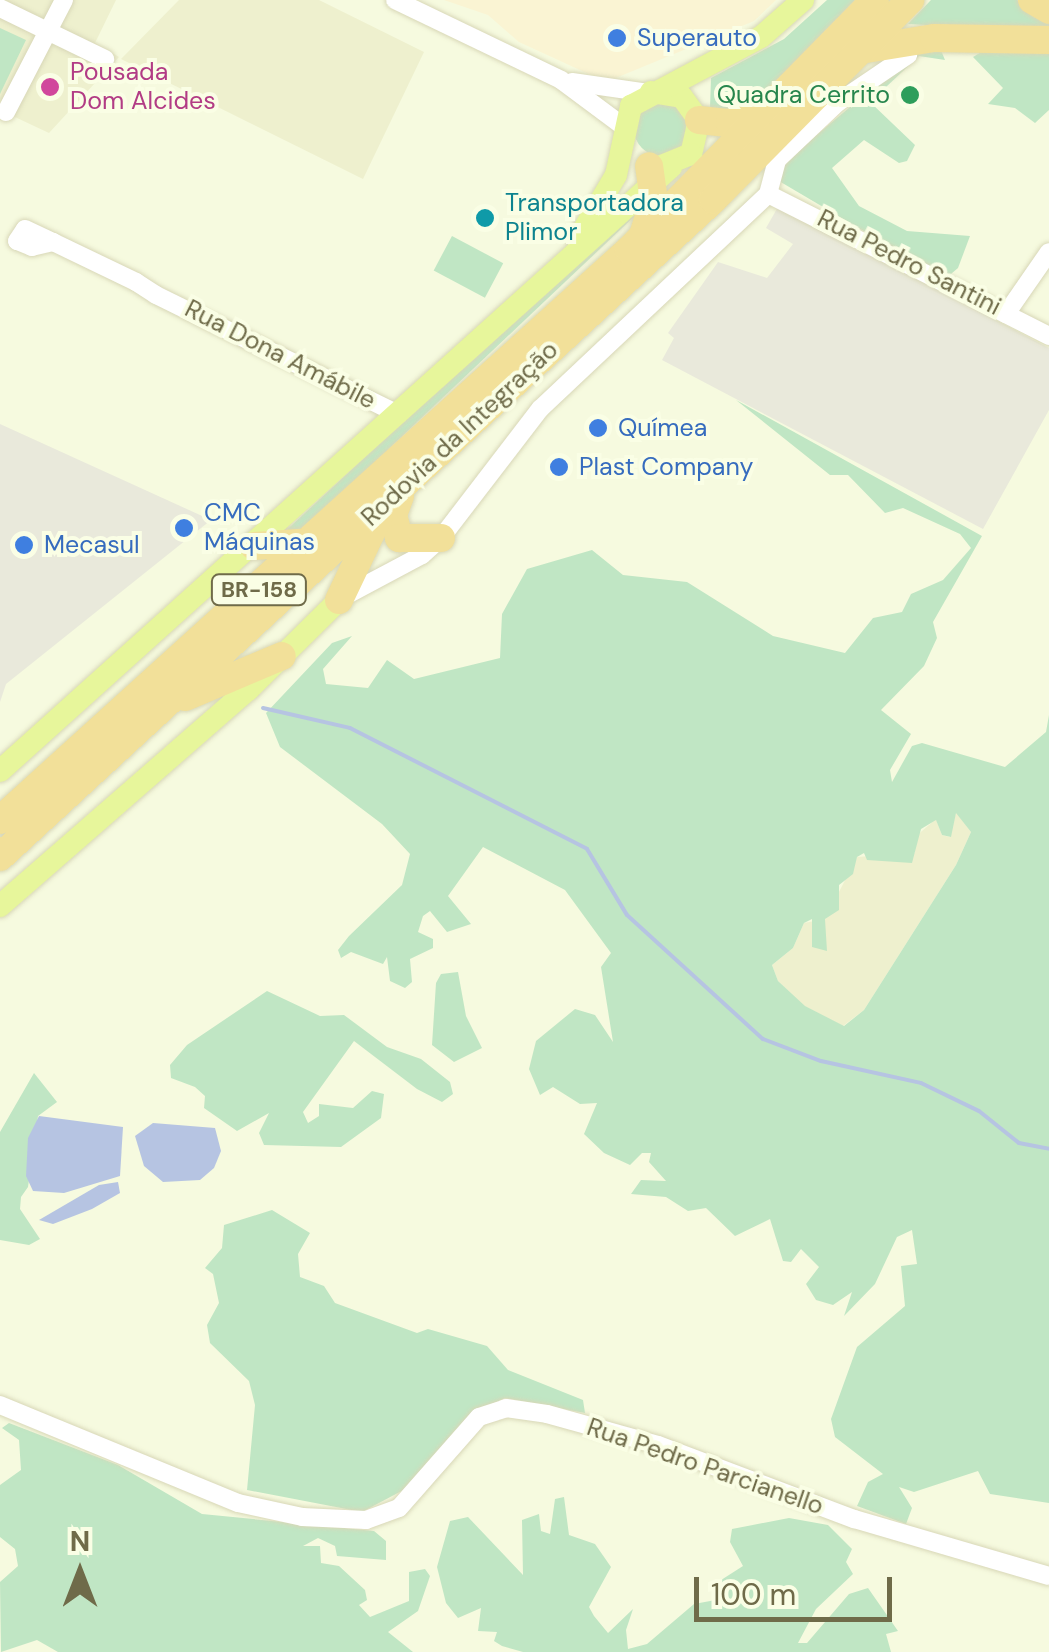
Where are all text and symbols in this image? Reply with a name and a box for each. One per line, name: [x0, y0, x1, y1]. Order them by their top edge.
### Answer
place label: Superauto: [637, 23, 757, 53]
marker: Superauto: [606, 27, 628, 49]
place label: Pousada Dom Alcides: [70, 58, 216, 117]
marker: Pousada Dom Alcides: [39, 76, 61, 98]
place label: Quadra Cerrito: [717, 80, 890, 110]
marker: Quadra Cerrito: [899, 84, 921, 106]
place label: Transportadora Plimor: [505, 189, 684, 248]
street label: Rua Pedro Santini: [812, 204, 1006, 322]
marker: Transportadora Plimor: [474, 207, 496, 229]
street label: Rua Dona Amábile: [180, 294, 380, 416]
street label: Rodovia da Integração: [356, 335, 564, 533]
place label: Químea: [618, 413, 707, 443]
marker: Químea: [587, 417, 609, 439]
place label: Plast Company: [579, 452, 753, 482]
marker: Plast Company: [548, 456, 570, 478]
place label: CMC Máquinas: [204, 499, 315, 558]
marker: CMC Máquinas: [173, 517, 195, 539]
place label: Mecasul: [44, 530, 140, 560]
marker: Mecasul: [13, 534, 35, 556]
road number: BR-158: [209, 573, 309, 607]
street label: Rua Pedro Parcianello: [583, 1412, 827, 1522]
north arrow: [30, 1522, 130, 1622]
text: N: [70, 1523, 90, 1560]
scale bar: [699, 1557, 896, 1619]
text: 100 m: [711, 1575, 796, 1614]

